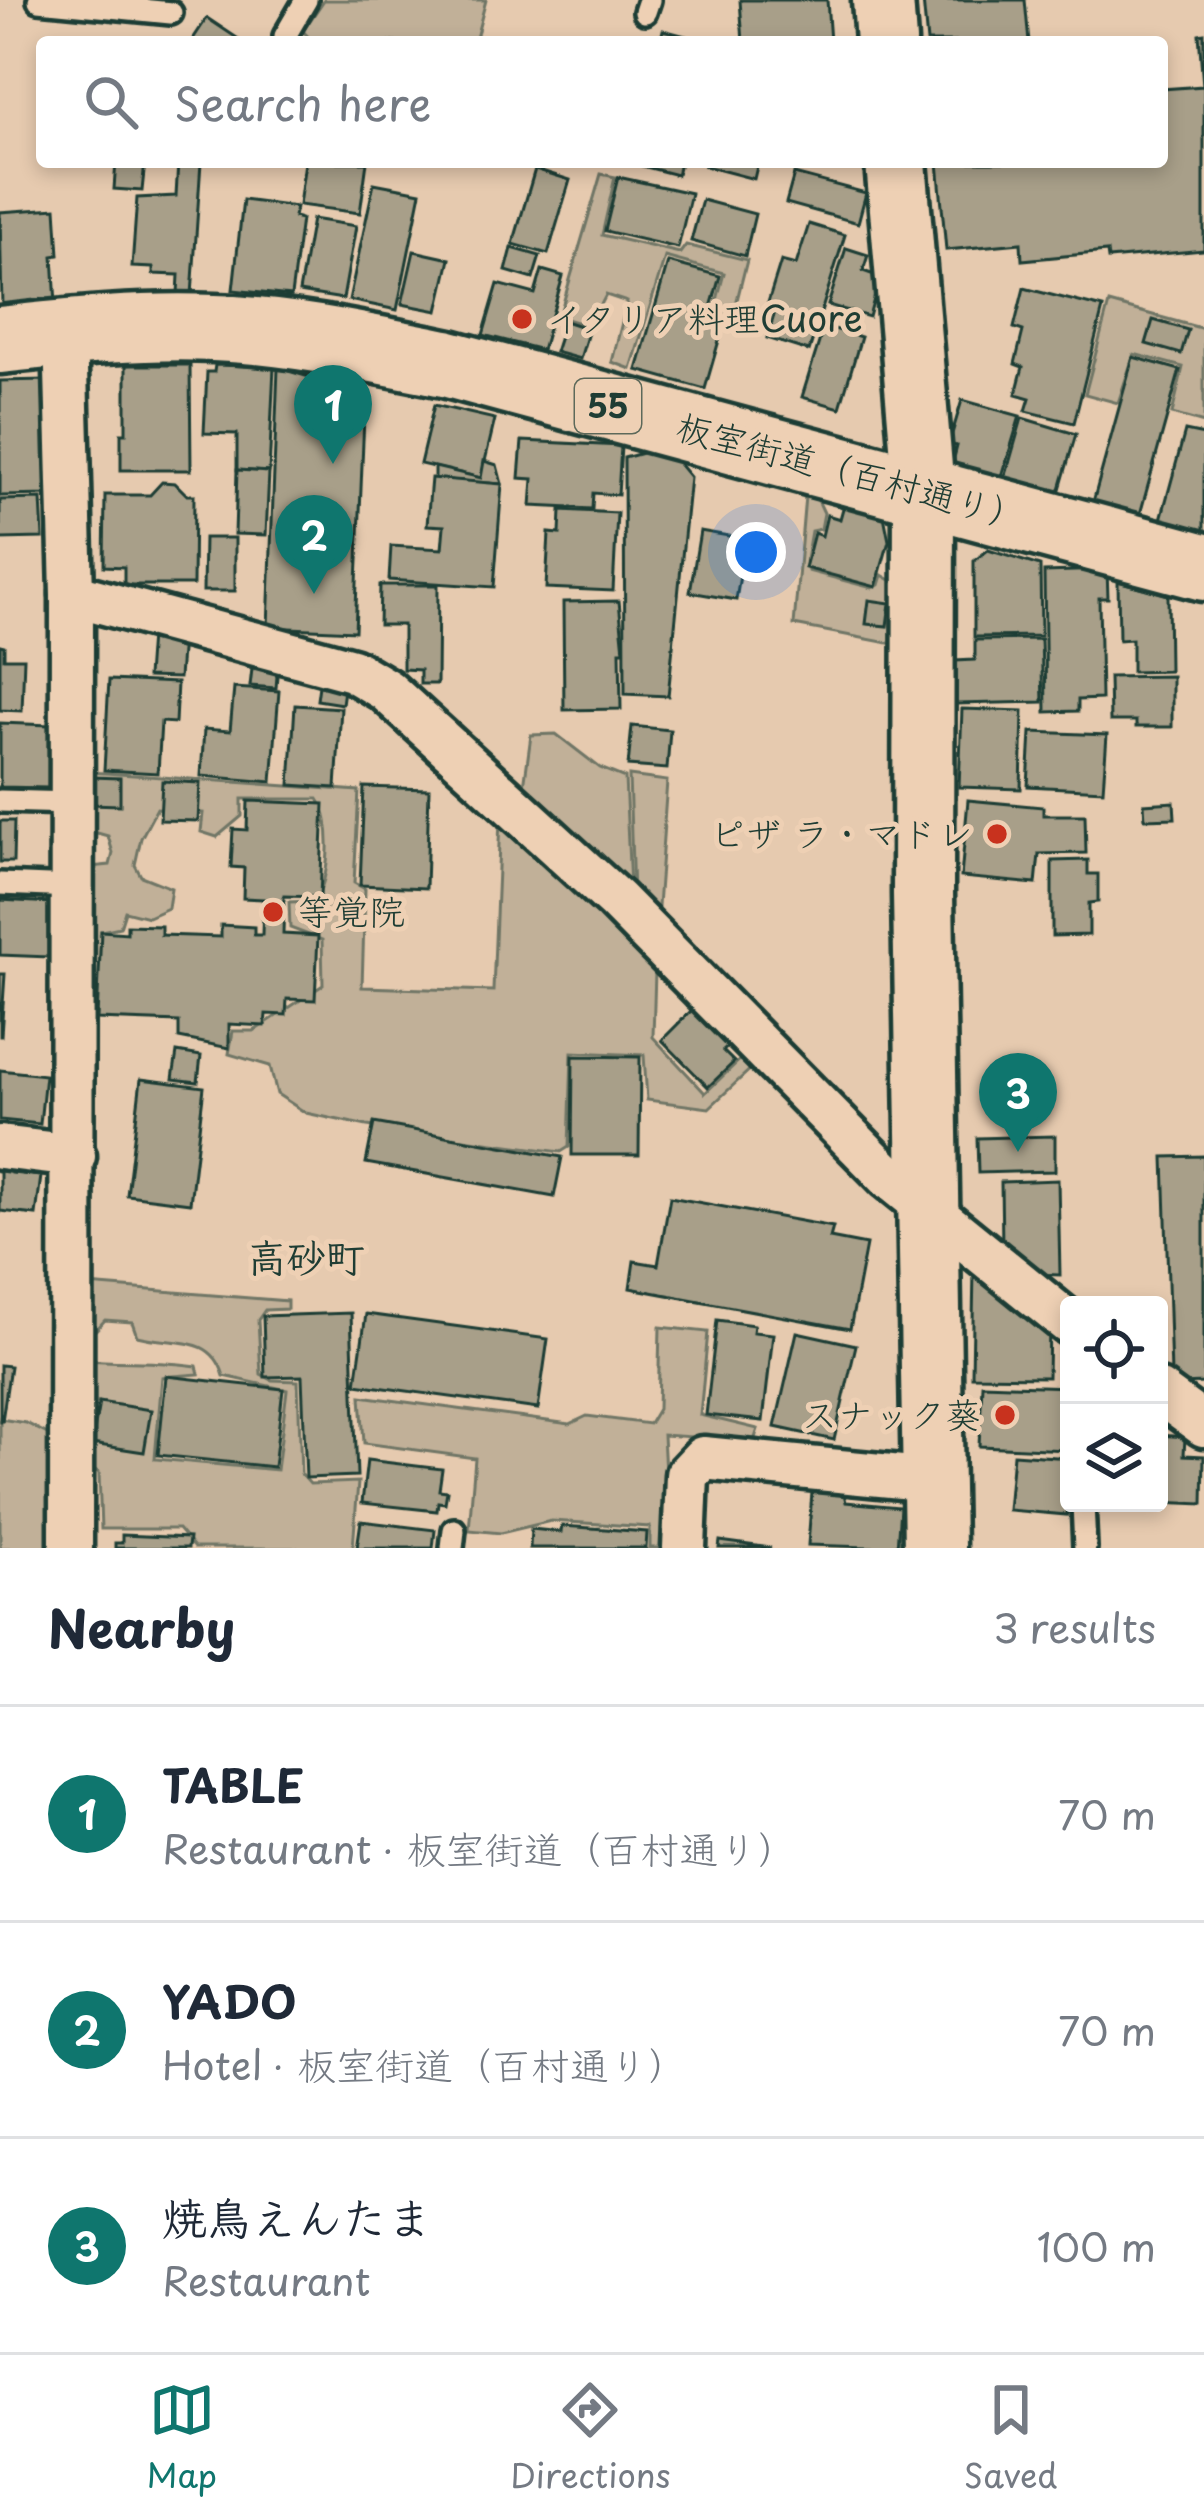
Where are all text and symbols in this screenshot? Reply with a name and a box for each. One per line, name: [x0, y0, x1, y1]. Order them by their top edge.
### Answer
search box: [36, 36, 1168, 168]
text: Search here: [174, 68, 431, 136]
icon: search: [78, 69, 144, 135]
place label: イタリア料理Cuore: [546, 290, 863, 344]
marker: イタリア料理Cuore: [509, 306, 535, 332]
pin: 1: [294, 365, 372, 464]
road number: 55: [575, 379, 641, 433]
street label: 板室街道（百村通り）: [671, 397, 1032, 543]
pin: 2: [275, 495, 353, 594]
your location: [726, 522, 786, 582]
place label: ピザ ラ・マドレ: [709, 805, 973, 859]
marker: ピザ ラ・マドレ: [984, 821, 1010, 847]
place label: 等覚院: [297, 883, 405, 937]
marker: 等覚院: [260, 899, 286, 925]
pin: 3: [979, 1053, 1057, 1152]
district label: 高砂町: [247, 1226, 365, 1285]
map controls: [1060, 1296, 1168, 1512]
button: locate: [1060, 1296, 1168, 1404]
place label: スナック葵: [802, 1386, 981, 1440]
marker: スナック葵: [992, 1402, 1018, 1428]
button: layers: [1060, 1404, 1168, 1512]
text: Nearby: [48, 1588, 235, 1665]
text: 3 results: [993, 1597, 1156, 1656]
text: TABLE: [162, 1750, 304, 1818]
text: 1: [78, 1784, 96, 1843]
text: 70 m: [1058, 1784, 1156, 1843]
text: Restaurant · 板室街道（百村通り）: [162, 1818, 797, 1877]
text: YADO: [162, 1966, 297, 2034]
text: 2: [73, 2000, 101, 2059]
text: 70 m: [1058, 2000, 1156, 2059]
text: Hotel · 板室街道（百村通り）: [162, 2034, 687, 2093]
text: 焼鳥えんたま: [162, 2182, 432, 2250]
text: 3: [74, 2216, 100, 2275]
text: 100 m: [1037, 2216, 1156, 2275]
text: Restaurant: [162, 2250, 370, 2309]
tab: Map: [147, 2377, 217, 2499]
tab: Directions: [510, 2377, 671, 2499]
tab: Saved: [964, 2377, 1057, 2499]

